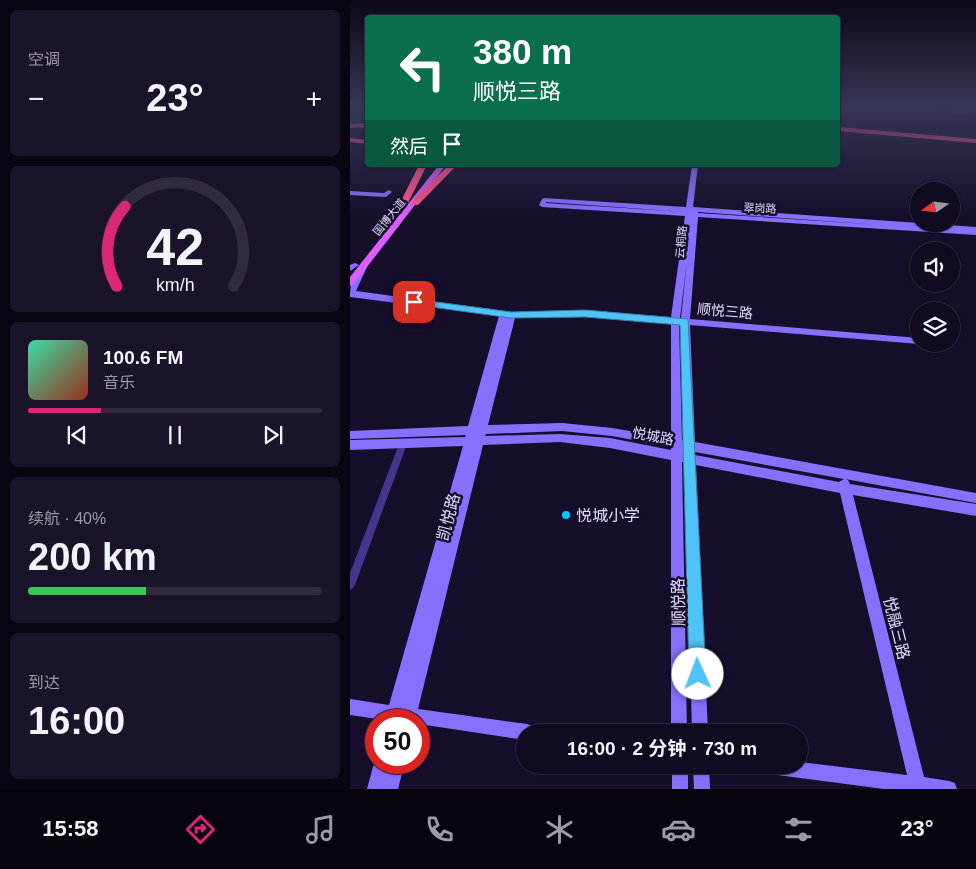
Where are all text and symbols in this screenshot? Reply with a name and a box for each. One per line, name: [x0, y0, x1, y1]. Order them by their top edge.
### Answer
text: 380 m: [473, 32, 572, 71]
icon: left: [390, 35, 455, 100]
text: 空调: [28, 51, 60, 68]
text: 23°: [146, 77, 204, 119]
text: 顺悦三路: [473, 79, 561, 104]
text: −: [28, 83, 44, 114]
text: +: [306, 83, 322, 114]
icon: arrive: [438, 130, 466, 158]
text: 然后: [390, 136, 428, 157]
north arrow: [910, 182, 960, 232]
map controls: [910, 182, 960, 352]
street label: 国博大道: [370, 196, 408, 238]
street label: 翠岗路: [743, 201, 777, 215]
text: 42: [146, 218, 204, 276]
street label: 云桐路: [674, 225, 688, 259]
button: sound: [910, 242, 960, 292]
text: km/h: [156, 275, 194, 295]
pin: [393, 281, 435, 323]
icon: arrive: [400, 288, 428, 316]
street label: 顺悦三路: [696, 301, 754, 321]
button: layers: [910, 302, 960, 352]
text: 100.6 FM: [103, 347, 183, 368]
text: 音乐: [103, 374, 135, 391]
icon: previous: [63, 421, 91, 449]
icon: pause: [161, 421, 189, 449]
icon: next: [259, 421, 287, 449]
street label: 悦城路: [631, 424, 675, 448]
street label: 凯悦路: [434, 492, 463, 543]
place label: 悦城小学: [576, 507, 640, 524]
marker: 悦城小学: [560, 509, 572, 521]
text: 续航 · 40%: [28, 510, 106, 527]
text: 200 km: [28, 536, 157, 578]
street label: 顺悦路: [670, 578, 687, 626]
street label: 悦融三路: [881, 595, 913, 661]
position arrow: [671, 647, 723, 699]
text: 到达: [28, 674, 60, 691]
text: 16:00: [28, 700, 125, 742]
speed limit sign: 50: [365, 709, 430, 774]
text: 16:00 · 2 分钟 · 730 m: [567, 738, 757, 759]
icon: directions: [183, 812, 218, 847]
icon: music: [303, 812, 338, 847]
icon: phone: [422, 812, 457, 847]
icon: climate: [542, 812, 577, 847]
icon: car: [661, 812, 696, 847]
icon: filters: [781, 812, 816, 847]
text: 15:58: [42, 816, 99, 841]
text: 23°: [900, 816, 934, 841]

